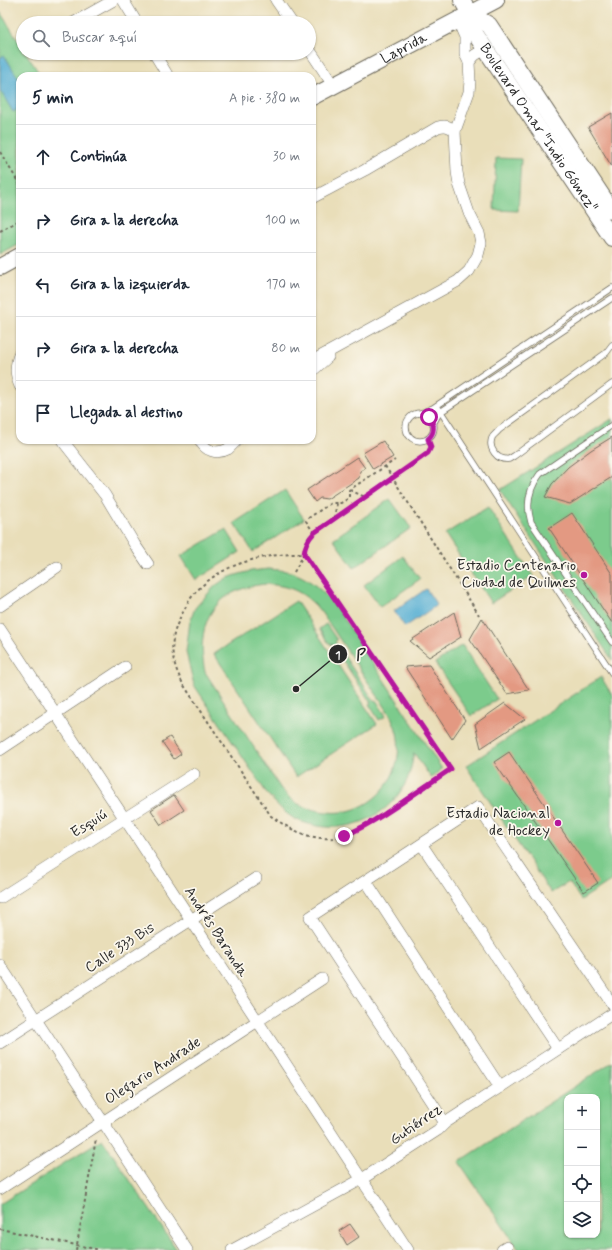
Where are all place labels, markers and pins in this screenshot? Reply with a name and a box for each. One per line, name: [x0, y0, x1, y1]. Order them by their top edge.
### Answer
place label: Estadio Centenario Ciudad de Quilmes: [457, 556, 576, 593]
marker: Estadio Centenario Ciudad de Quilmes: [579, 570, 589, 580]
callout: P: [328, 640, 374, 668]
place label: Estadio Nacional de Hockey: [446, 804, 550, 841]
marker: Estadio Nacional de Hockey: [553, 818, 563, 828]

